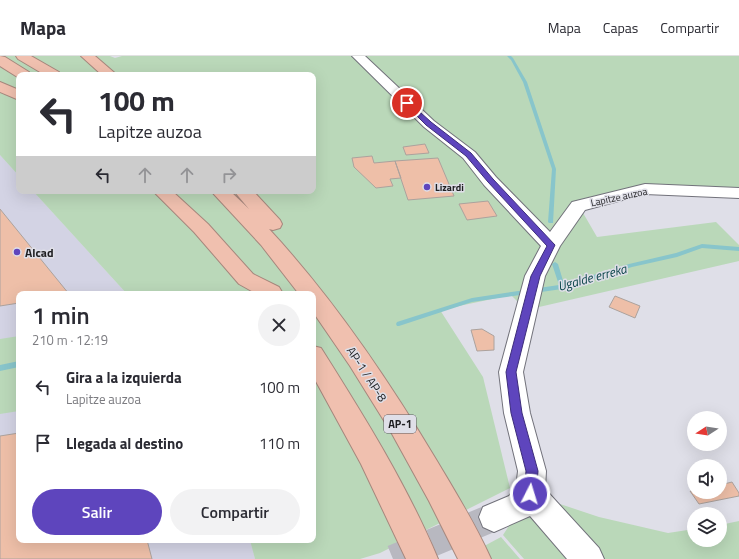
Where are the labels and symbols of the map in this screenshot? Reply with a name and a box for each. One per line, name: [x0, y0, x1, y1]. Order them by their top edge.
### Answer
pin: [390, 86, 424, 120]
place label: Lizardi: [435, 180, 464, 195]
marker: Lizardi: [422, 182, 432, 192]
street label: Lapitze auzoa: [589, 184, 649, 210]
place label: Alcad: [25, 243, 54, 262]
marker: Alcad: [12, 247, 22, 257]
water label: Ugalde erreka: [555, 258, 630, 296]
street label: AP-1 / AP-8: [342, 343, 392, 406]
north arrow: [687, 411, 727, 451]
road number: AP-1: [384, 415, 416, 433]
position arrow: [509, 473, 551, 515]

